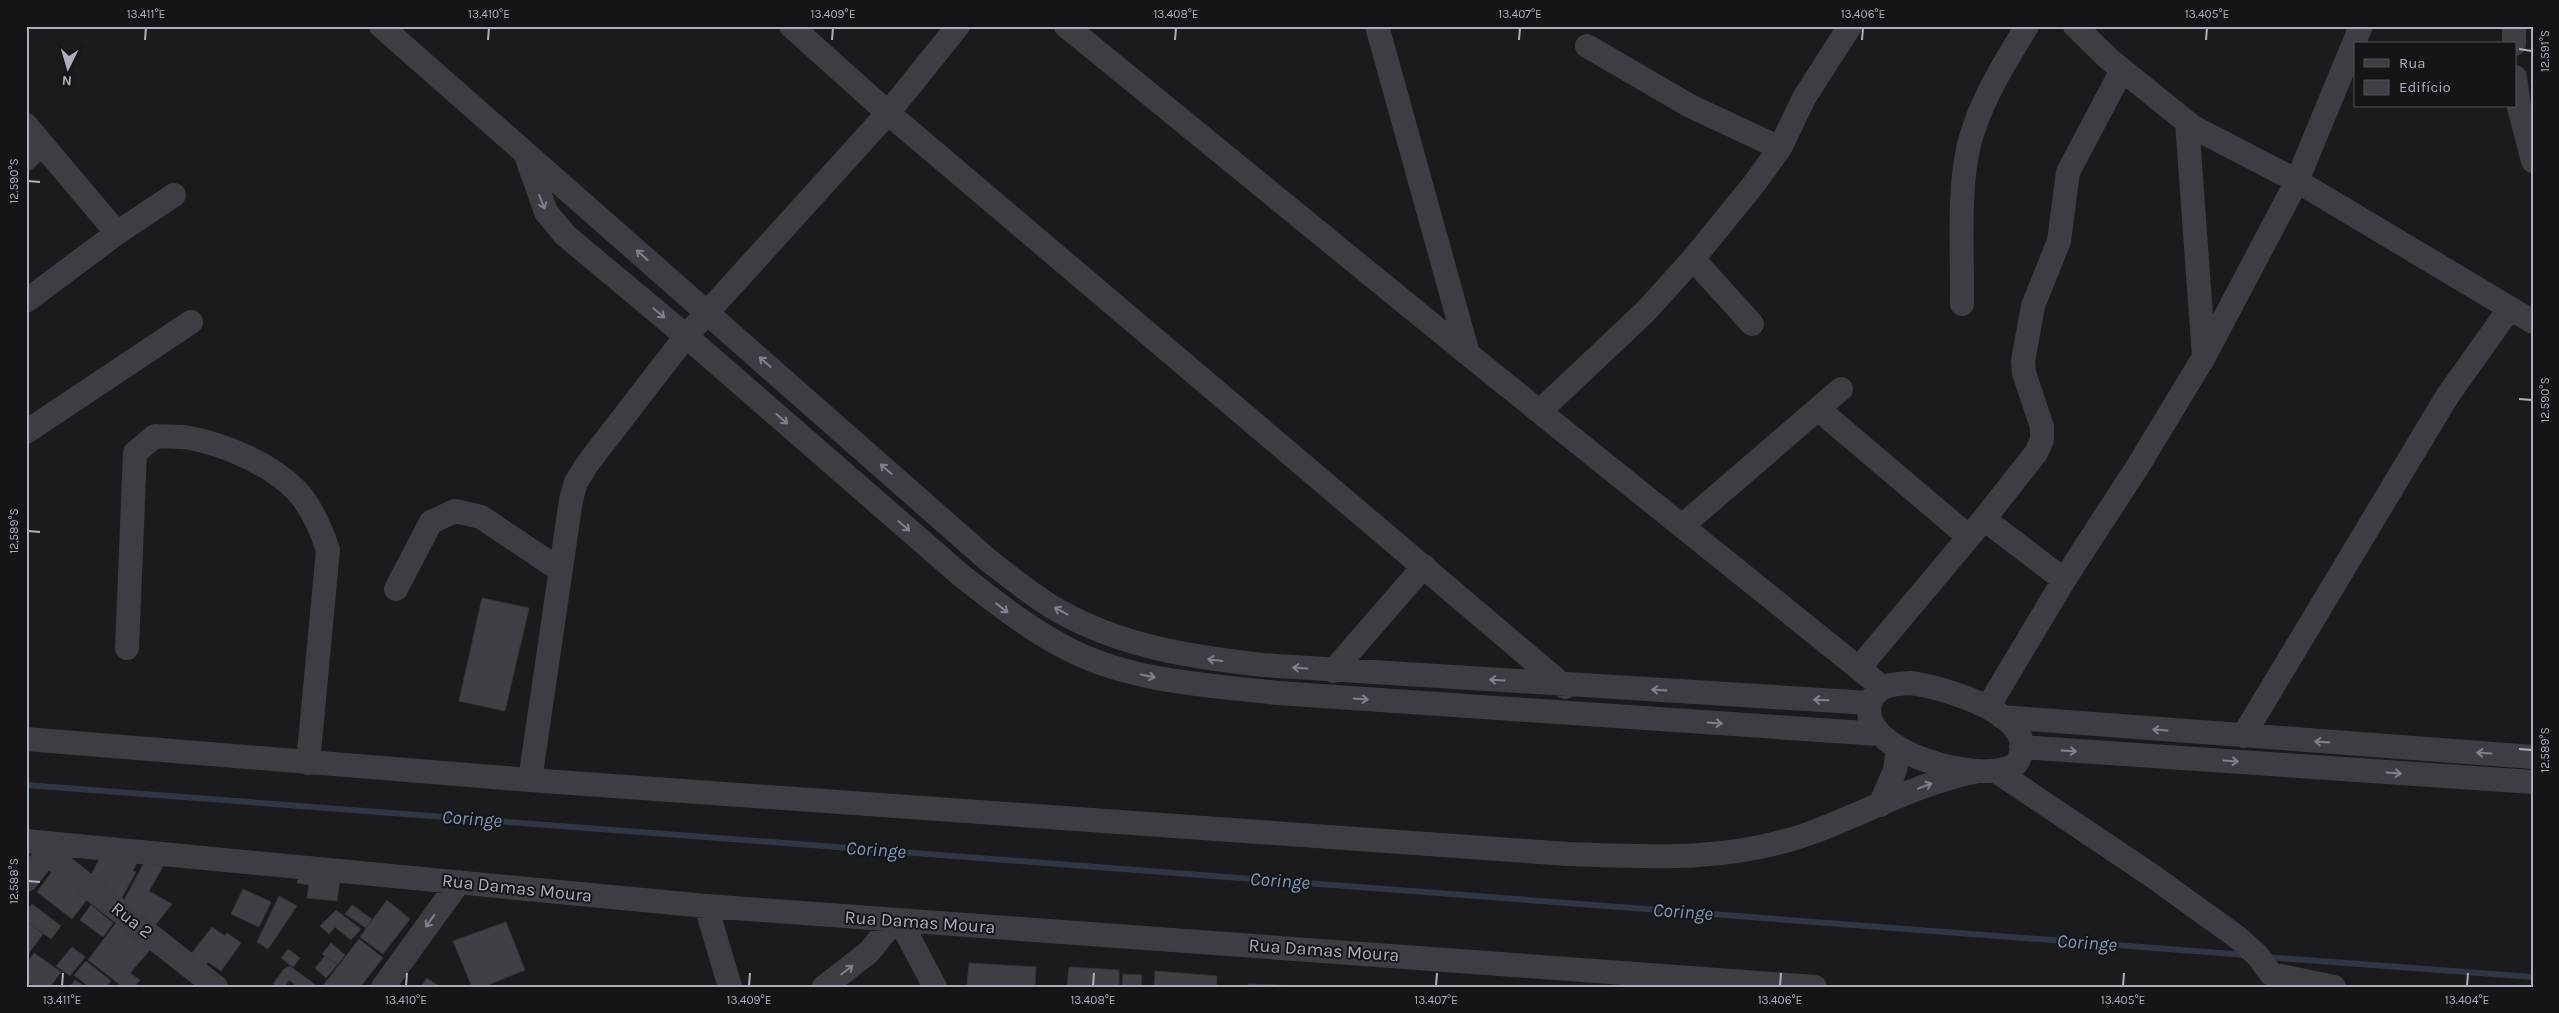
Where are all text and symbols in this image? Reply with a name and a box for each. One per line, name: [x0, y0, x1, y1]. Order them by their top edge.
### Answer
text: 13.411°E: [127, 7, 165, 21]
text: 13.410°E: [468, 7, 510, 21]
text: 13.409°E: [811, 7, 855, 21]
text: 13.408°E: [1153, 7, 1199, 21]
text: 13.407°E: [1498, 7, 1542, 21]
text: 13.406°E: [1841, 7, 1885, 21]
text: 13.405°E: [2185, 7, 2229, 21]
text: 12.591°S: [2538, 30, 2552, 72]
north arrow: [42, 42, 92, 92]
legend: [2354, 42, 2516, 108]
text: Rua: [2399, 54, 2426, 72]
text: N: [61, 72, 73, 89]
text: Edifício: [2399, 78, 2451, 96]
text: 12.590°S: [7, 158, 21, 204]
one-way arrow: [538, 194, 547, 209]
one-way arrow: [636, 250, 649, 261]
one-way arrow: [652, 308, 665, 319]
one-way arrow: [758, 356, 771, 368]
text: 12.590°S: [2538, 377, 2552, 423]
one-way arrow: [775, 413, 788, 425]
one-way arrow: [880, 464, 893, 475]
text: 12.589°S: [7, 508, 21, 554]
one-way arrow: [898, 520, 911, 532]
one-way arrow: [995, 602, 1008, 613]
one-way arrow: [1054, 606, 1068, 616]
one-way arrow: [1207, 654, 1223, 664]
one-way arrow: [1292, 663, 1308, 673]
one-way arrow: [1139, 671, 1155, 681]
one-way arrow: [1489, 675, 1505, 684]
one-way arrow: [1651, 685, 1667, 694]
one-way arrow: [1353, 694, 1369, 703]
one-way arrow: [1814, 696, 1830, 705]
one-way arrow: [1707, 718, 1723, 727]
one-way arrow: [2152, 725, 2168, 735]
text: 12.589°S: [2538, 727, 2552, 773]
one-way arrow: [2314, 737, 2330, 746]
one-way arrow: [2061, 746, 2077, 755]
one-way arrow: [2476, 749, 2492, 758]
one-way arrow: [2223, 757, 2239, 766]
one-way arrow: [2385, 768, 2401, 777]
one-way arrow: [1916, 781, 1932, 790]
water label: Coringe: [441, 806, 503, 832]
water label: Coringe: [845, 837, 907, 863]
text: 12.588°S: [7, 858, 21, 904]
water label: Coringe: [1249, 868, 1311, 894]
street label: Rua Damas Moura: [441, 869, 593, 907]
street label: Rua 2: [107, 897, 157, 943]
water label: Coringe: [1652, 899, 1714, 925]
street label: Rua Damas Moura: [844, 906, 996, 938]
one-way arrow: [425, 914, 435, 928]
water label: Coringe: [2056, 930, 2118, 956]
street label: Rua Damas Moura: [1248, 934, 1400, 966]
one-way arrow: [840, 965, 854, 975]
text: 13.411°E: [43, 993, 81, 1007]
text: 13.410°E: [385, 993, 427, 1007]
text: 13.409°E: [727, 993, 771, 1007]
text: 13.408°E: [1070, 993, 1116, 1007]
text: 13.407°E: [1414, 993, 1458, 1007]
text: 13.406°E: [1758, 993, 1802, 1007]
text: 13.405°E: [2101, 993, 2145, 1007]
text: 13.404°E: [2445, 993, 2489, 1007]

